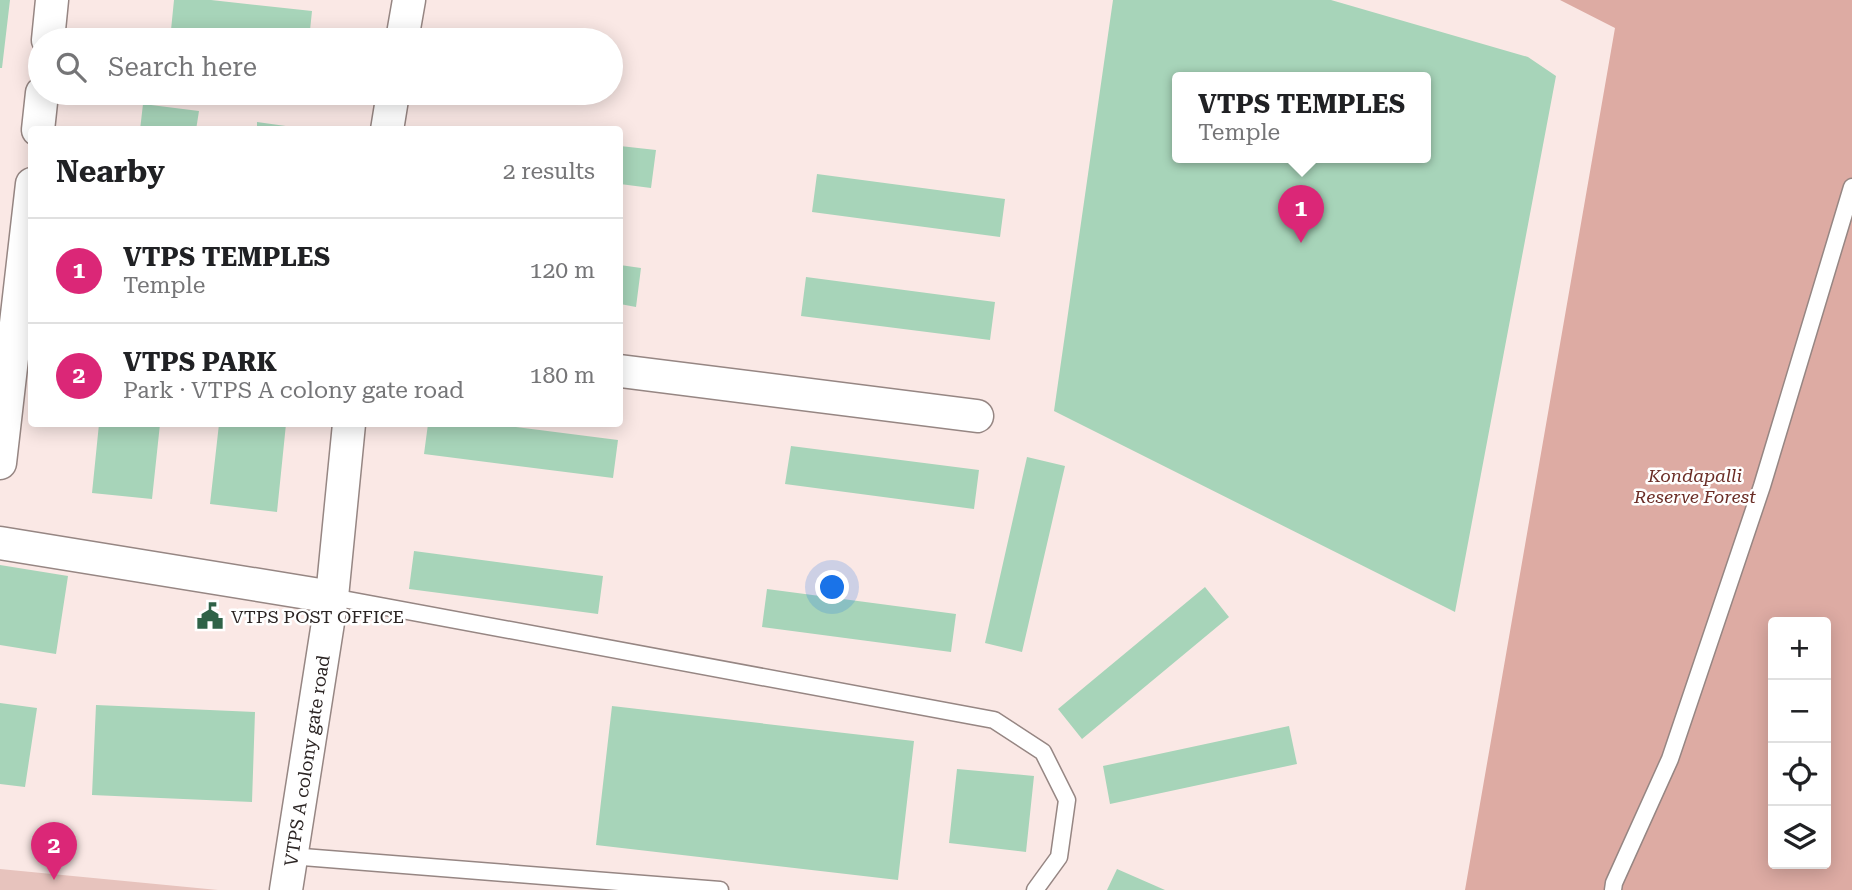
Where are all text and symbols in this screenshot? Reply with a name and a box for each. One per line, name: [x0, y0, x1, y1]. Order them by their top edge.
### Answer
search box: [28, 28, 623, 105]
icon: search: [52, 48, 90, 86]
text: Search here: [108, 52, 257, 82]
popup: [1172, 72, 1431, 163]
text: VTPS TEMPLES: [1198, 89, 1405, 119]
text: Temple: [1198, 119, 1280, 146]
text: Nearby: [56, 154, 165, 189]
text: 2 results: [503, 158, 595, 185]
pin: 1: [1278, 185, 1324, 243]
text: VTPS TEMPLES: [123, 242, 330, 272]
text: 1: [73, 257, 85, 284]
text: 120 m: [530, 257, 595, 284]
text: Temple: [123, 272, 205, 299]
text: VTPS PARK: [123, 347, 277, 377]
text: 2: [73, 362, 85, 389]
text: 180 m: [530, 362, 595, 389]
text: Park · VTPS A colony gate road: [123, 377, 464, 404]
park label: Kondapalli Reserve Forest: [1633, 465, 1756, 507]
your location: [815, 570, 849, 604]
public building icon: VTPS POST OFFICE: [195, 601, 225, 631]
place label: VTPS POST OFFICE: [231, 606, 404, 627]
map controls: [1768, 617, 1831, 869]
button: +: [1768, 617, 1831, 680]
street label: VTPS A colony gate road: [279, 653, 333, 868]
button: −: [1768, 680, 1831, 743]
button: locate: [1768, 743, 1831, 806]
button: layers: [1768, 806, 1831, 869]
pin: 2: [31, 822, 77, 880]

